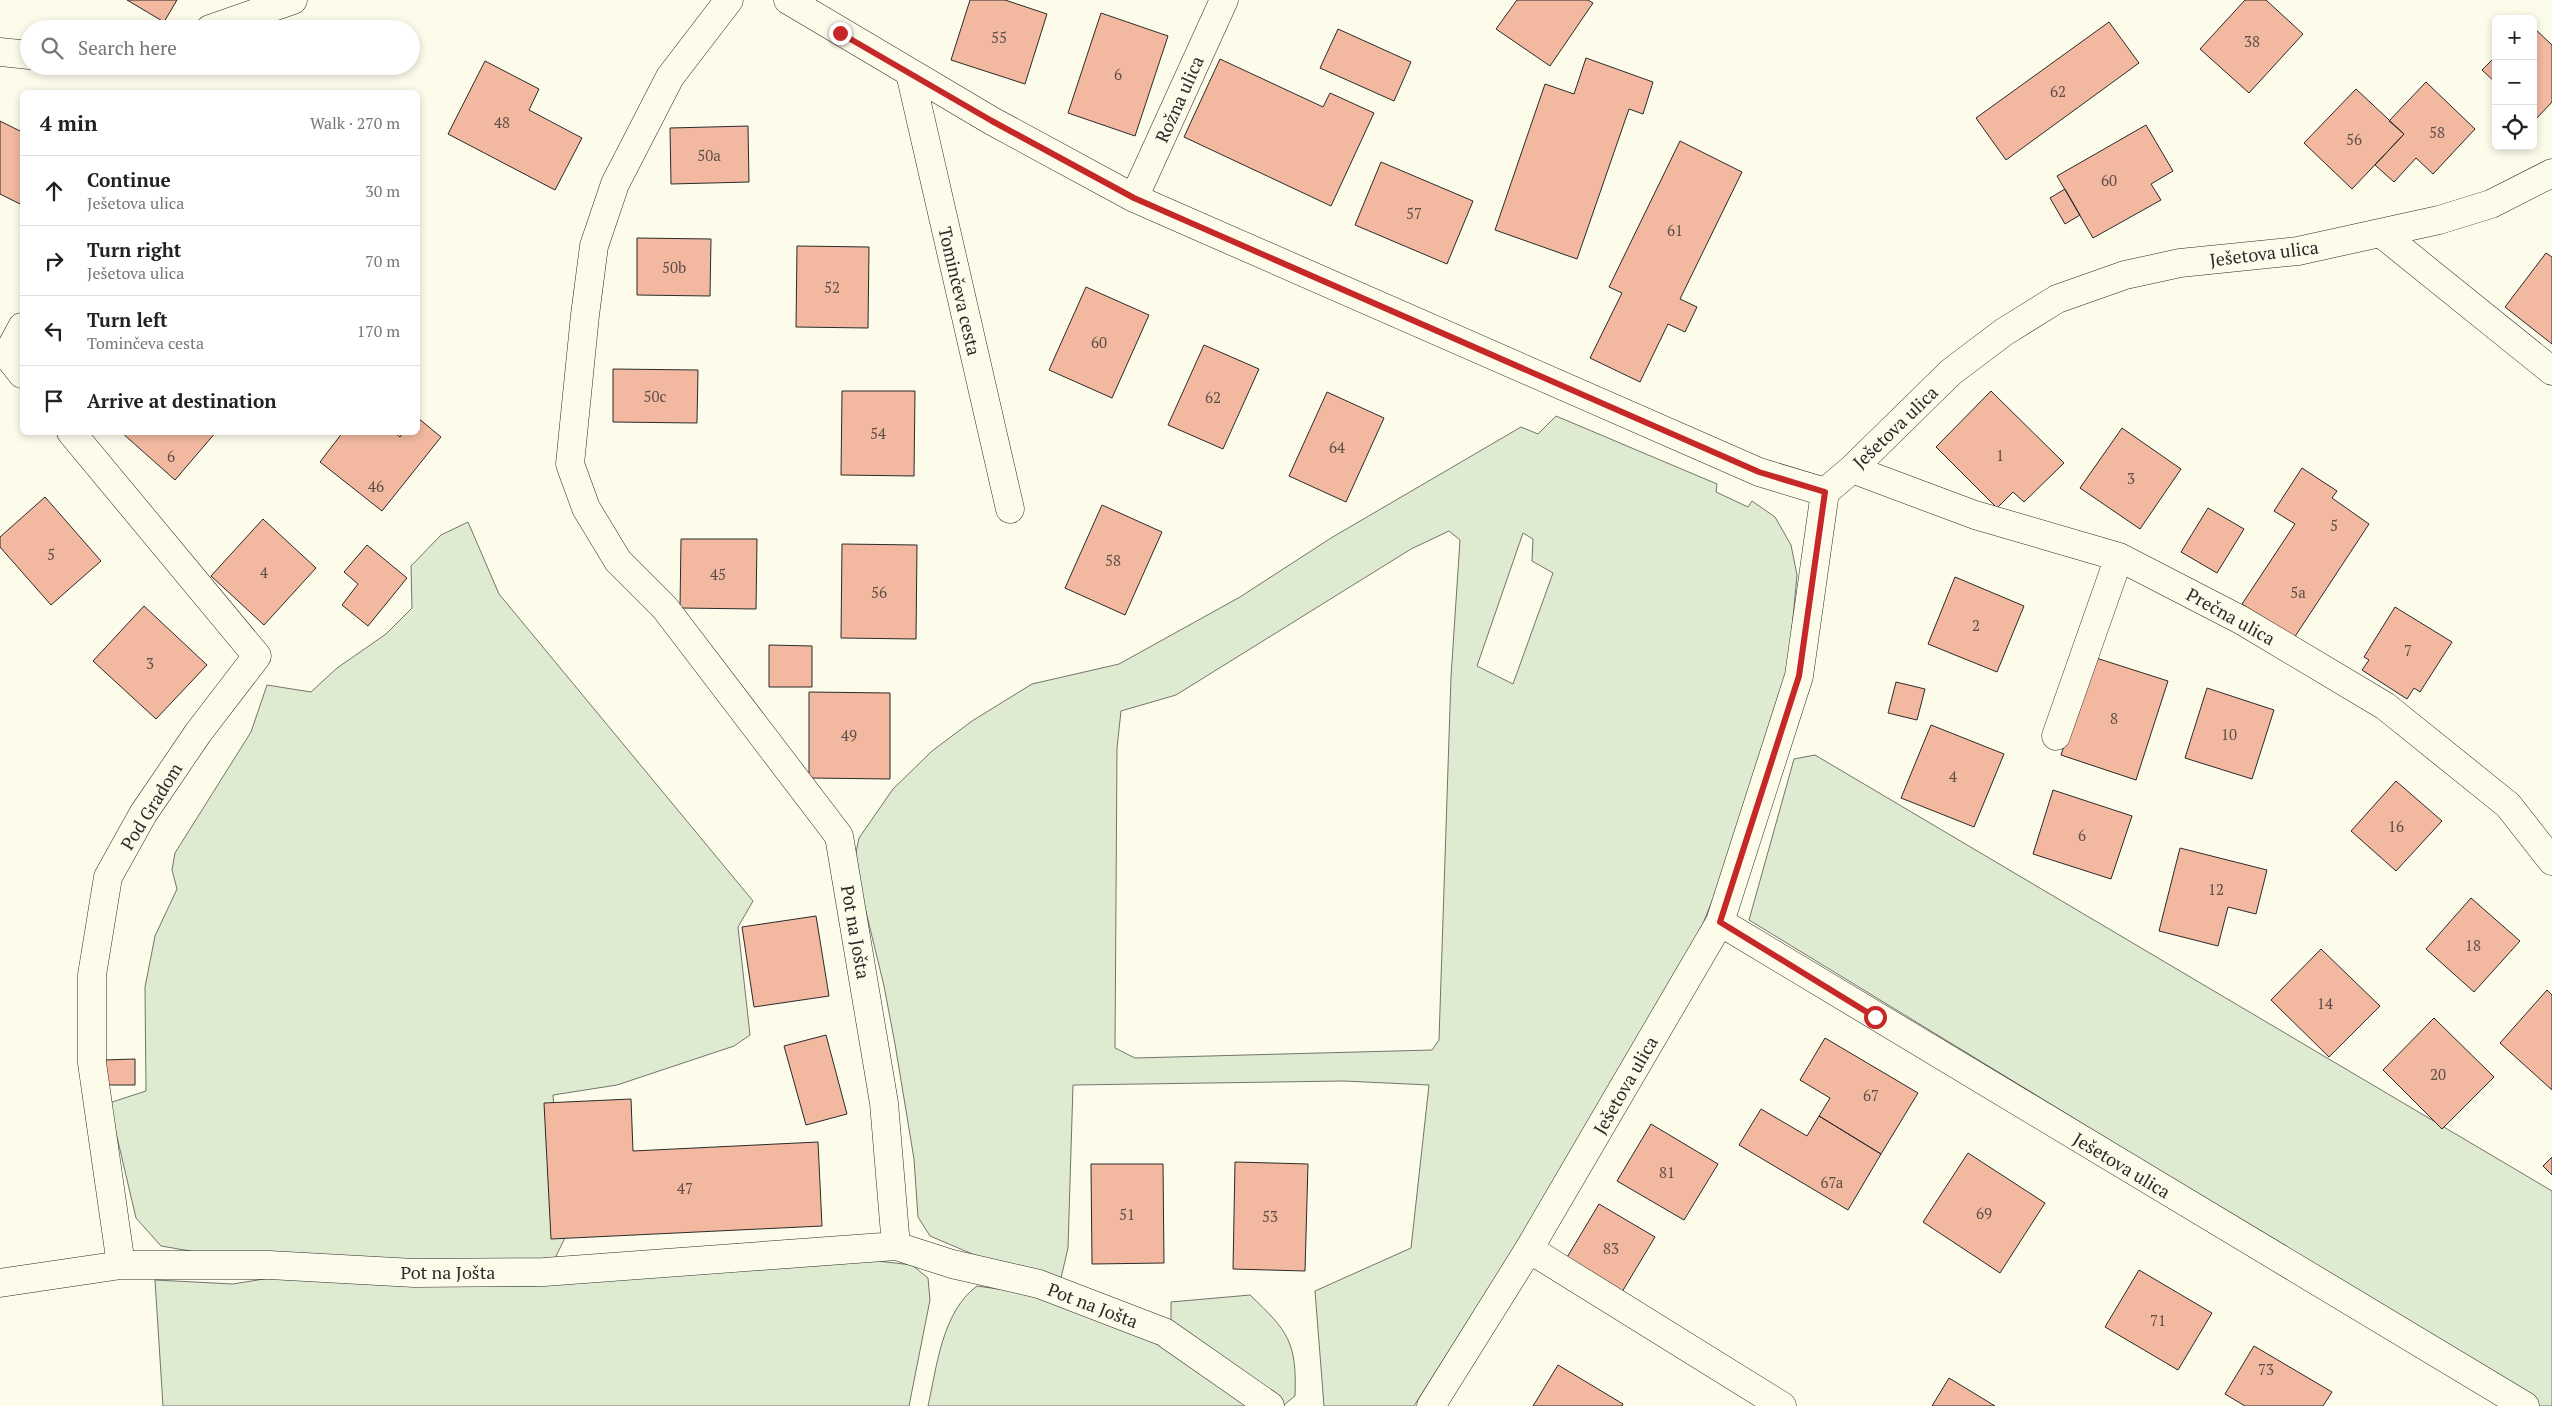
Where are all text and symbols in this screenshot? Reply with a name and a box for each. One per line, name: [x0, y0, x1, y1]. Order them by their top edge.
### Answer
map controls: [2492, 15, 2537, 150]
button: +: [2492, 15, 2537, 60]
search box: [20, 20, 420, 75]
route end: [829, 22, 852, 45]
house number: 55: [991, 27, 1007, 47]
house number: 38: [2244, 31, 2260, 51]
icon: search: [38, 34, 66, 62]
text: Search here: [78, 35, 177, 60]
street label: Rožna ulica: [1149, 52, 1209, 146]
button: −: [2492, 60, 2537, 105]
house number: 6: [1114, 64, 1122, 84]
house number: 62: [2050, 81, 2066, 101]
button: locate: [2492, 105, 2537, 150]
text: 4 min: [40, 109, 97, 137]
text: Walk · 270 m: [310, 112, 400, 134]
house number: 48: [494, 112, 510, 132]
house number: 58: [2429, 122, 2445, 142]
house number: 56: [2346, 129, 2362, 149]
house number: 50a: [697, 145, 721, 165]
text: Continue: [87, 167, 171, 192]
house number: 60: [2101, 170, 2117, 190]
icon: ahead: [40, 177, 68, 205]
text: 30 m: [365, 180, 400, 202]
text: Ješetova ulica: [87, 192, 184, 214]
house number: 57: [1406, 203, 1422, 223]
house number: 61: [1667, 220, 1683, 240]
street label: Tominčeva cesta: [933, 224, 987, 358]
street label: Ješetova ulica: [2208, 234, 2320, 272]
text: Turn right: [87, 237, 181, 262]
icon: right: [40, 247, 68, 275]
text: 70 m: [365, 250, 400, 272]
house number: 50b: [662, 257, 686, 277]
text: Ješetova ulica: [87, 262, 184, 284]
house number: 52: [824, 277, 840, 297]
text: Turn left: [87, 307, 168, 332]
icon: left: [40, 317, 68, 345]
text: 170 m: [357, 320, 400, 342]
text: Tominčeva cesta: [87, 332, 204, 354]
house number: 60: [1091, 332, 1107, 352]
street label: Ješetova ulica: [1847, 380, 1943, 474]
house number: 50c: [644, 386, 666, 406]
icon: arrive: [40, 387, 68, 415]
house number: 62: [1205, 387, 1221, 407]
text: Arrive at destination: [87, 388, 276, 413]
house number: 54: [870, 423, 886, 443]
house number: 64: [1329, 437, 1345, 457]
house number: 1: [1996, 445, 2004, 465]
house number: 6: [167, 446, 175, 466]
house number: 3: [2127, 468, 2135, 488]
house number: 46: [368, 476, 384, 496]
house number: 5: [2330, 515, 2338, 535]
house number: 5: [47, 544, 55, 564]
house number: 58: [1105, 550, 1121, 570]
house number: 4: [260, 562, 268, 582]
house number: 45: [710, 564, 726, 584]
house number: 56: [871, 582, 887, 602]
street label: Prečna ulica: [2182, 582, 2280, 650]
house number: 5a: [2290, 582, 2306, 602]
house number: 2: [1972, 615, 1980, 635]
house number: 7: [2404, 640, 2412, 660]
house number: 3: [146, 653, 154, 673]
house number: 8: [2110, 708, 2118, 728]
house number: 10: [2221, 724, 2237, 744]
house number: 49: [841, 725, 857, 745]
street label: Pod Gradom: [115, 758, 187, 854]
house number: 4: [1949, 766, 1957, 786]
house number: 16: [2388, 816, 2404, 836]
house number: 6: [2078, 825, 2086, 845]
house number: 12: [2208, 879, 2224, 899]
street label: Pot na Jošta: [836, 883, 876, 981]
house number: 18: [2465, 935, 2481, 955]
house number: 14: [2317, 993, 2333, 1013]
route start: [1864, 1006, 1887, 1029]
street label: Ješetova ulica: [1587, 1032, 1663, 1138]
house number: 20: [2430, 1064, 2446, 1084]
house number: 67: [1863, 1085, 1879, 1105]
street label: Ješetova ulica: [2069, 1126, 2175, 1204]
house number: 81: [1659, 1162, 1675, 1182]
house number: 67a: [1821, 1172, 1844, 1192]
house number: 47: [677, 1178, 693, 1198]
house number: 69: [1976, 1203, 1992, 1223]
house number: 51: [1119, 1204, 1135, 1224]
house number: 53: [1262, 1206, 1278, 1226]
house number: 83: [1603, 1238, 1619, 1258]
street label: Pot na Jošta: [401, 1260, 495, 1284]
street label: Pot na Jošta: [1044, 1277, 1142, 1333]
house number: 71: [2150, 1310, 2166, 1330]
house number: 73: [2258, 1359, 2274, 1379]

